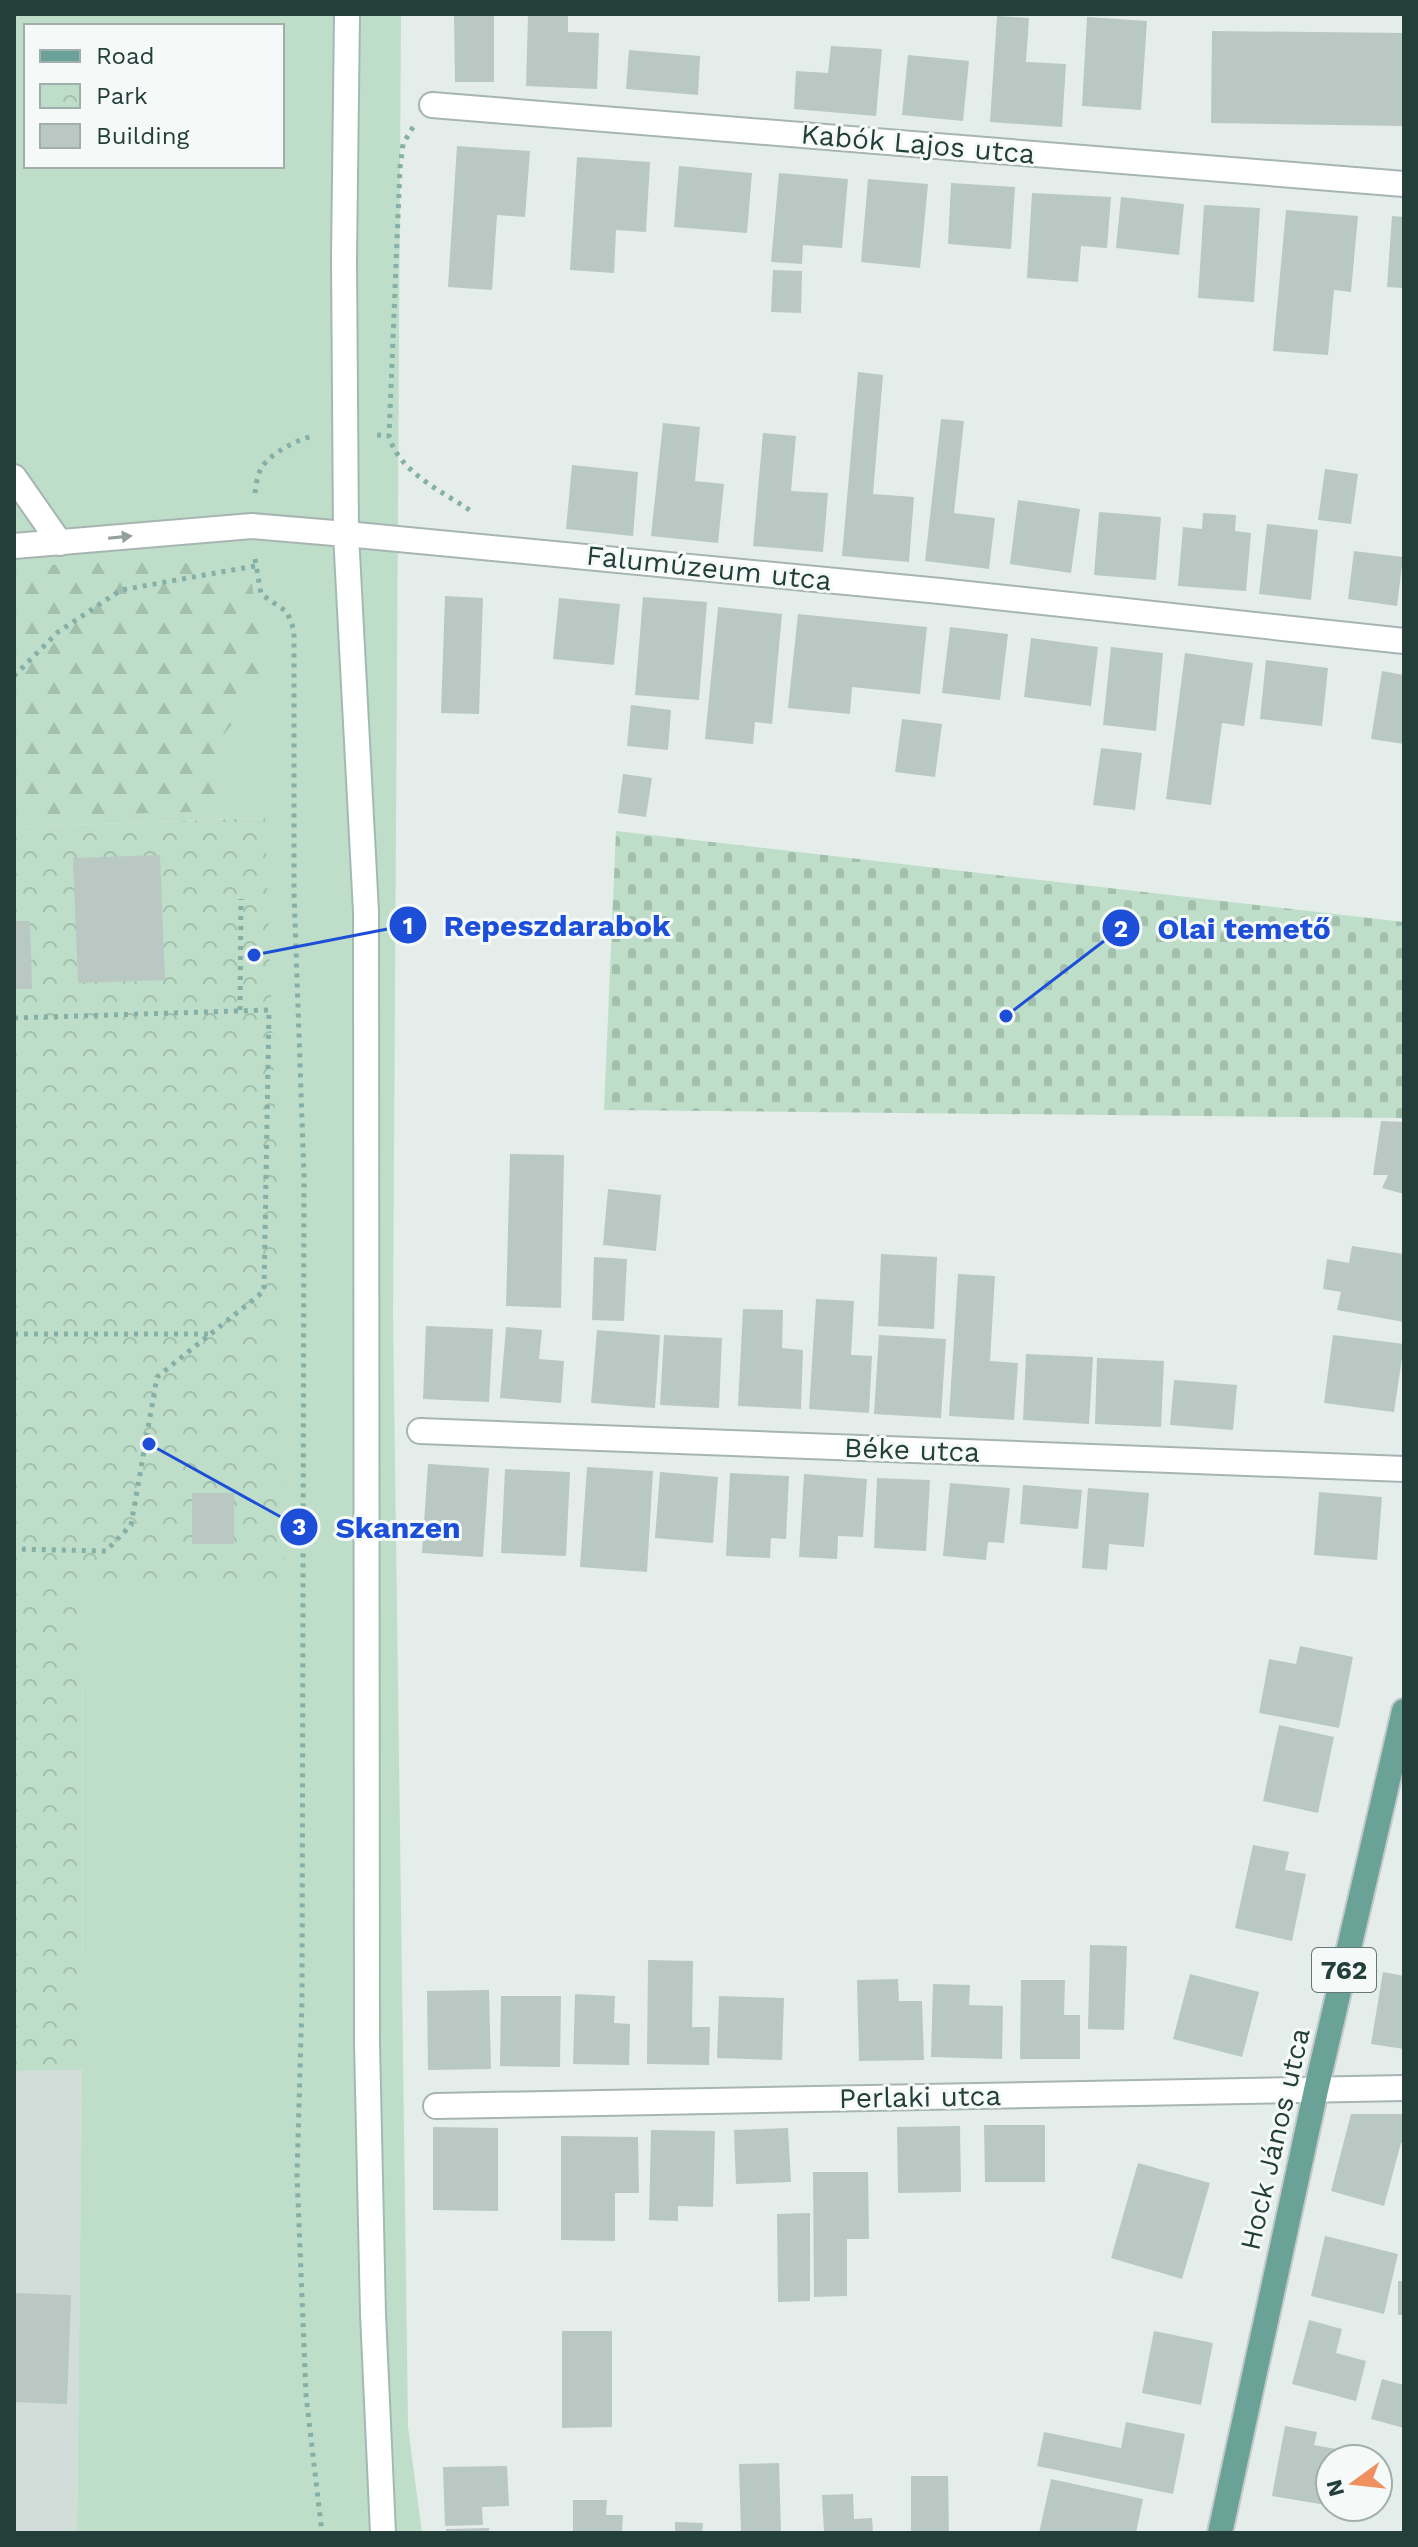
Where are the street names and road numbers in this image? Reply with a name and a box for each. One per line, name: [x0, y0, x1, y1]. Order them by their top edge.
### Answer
street label: Kabók Lajos utca: [800, 117, 1036, 171]
street label: Falumúzeum utca: [585, 539, 833, 597]
street label: Béke utca: [843, 1431, 981, 1469]
road number: 762: [1312, 1948, 1376, 1992]
street label: Hock János utca: [1233, 2024, 1317, 2253]
street label: Perlaki utca: [839, 2079, 1002, 2115]

